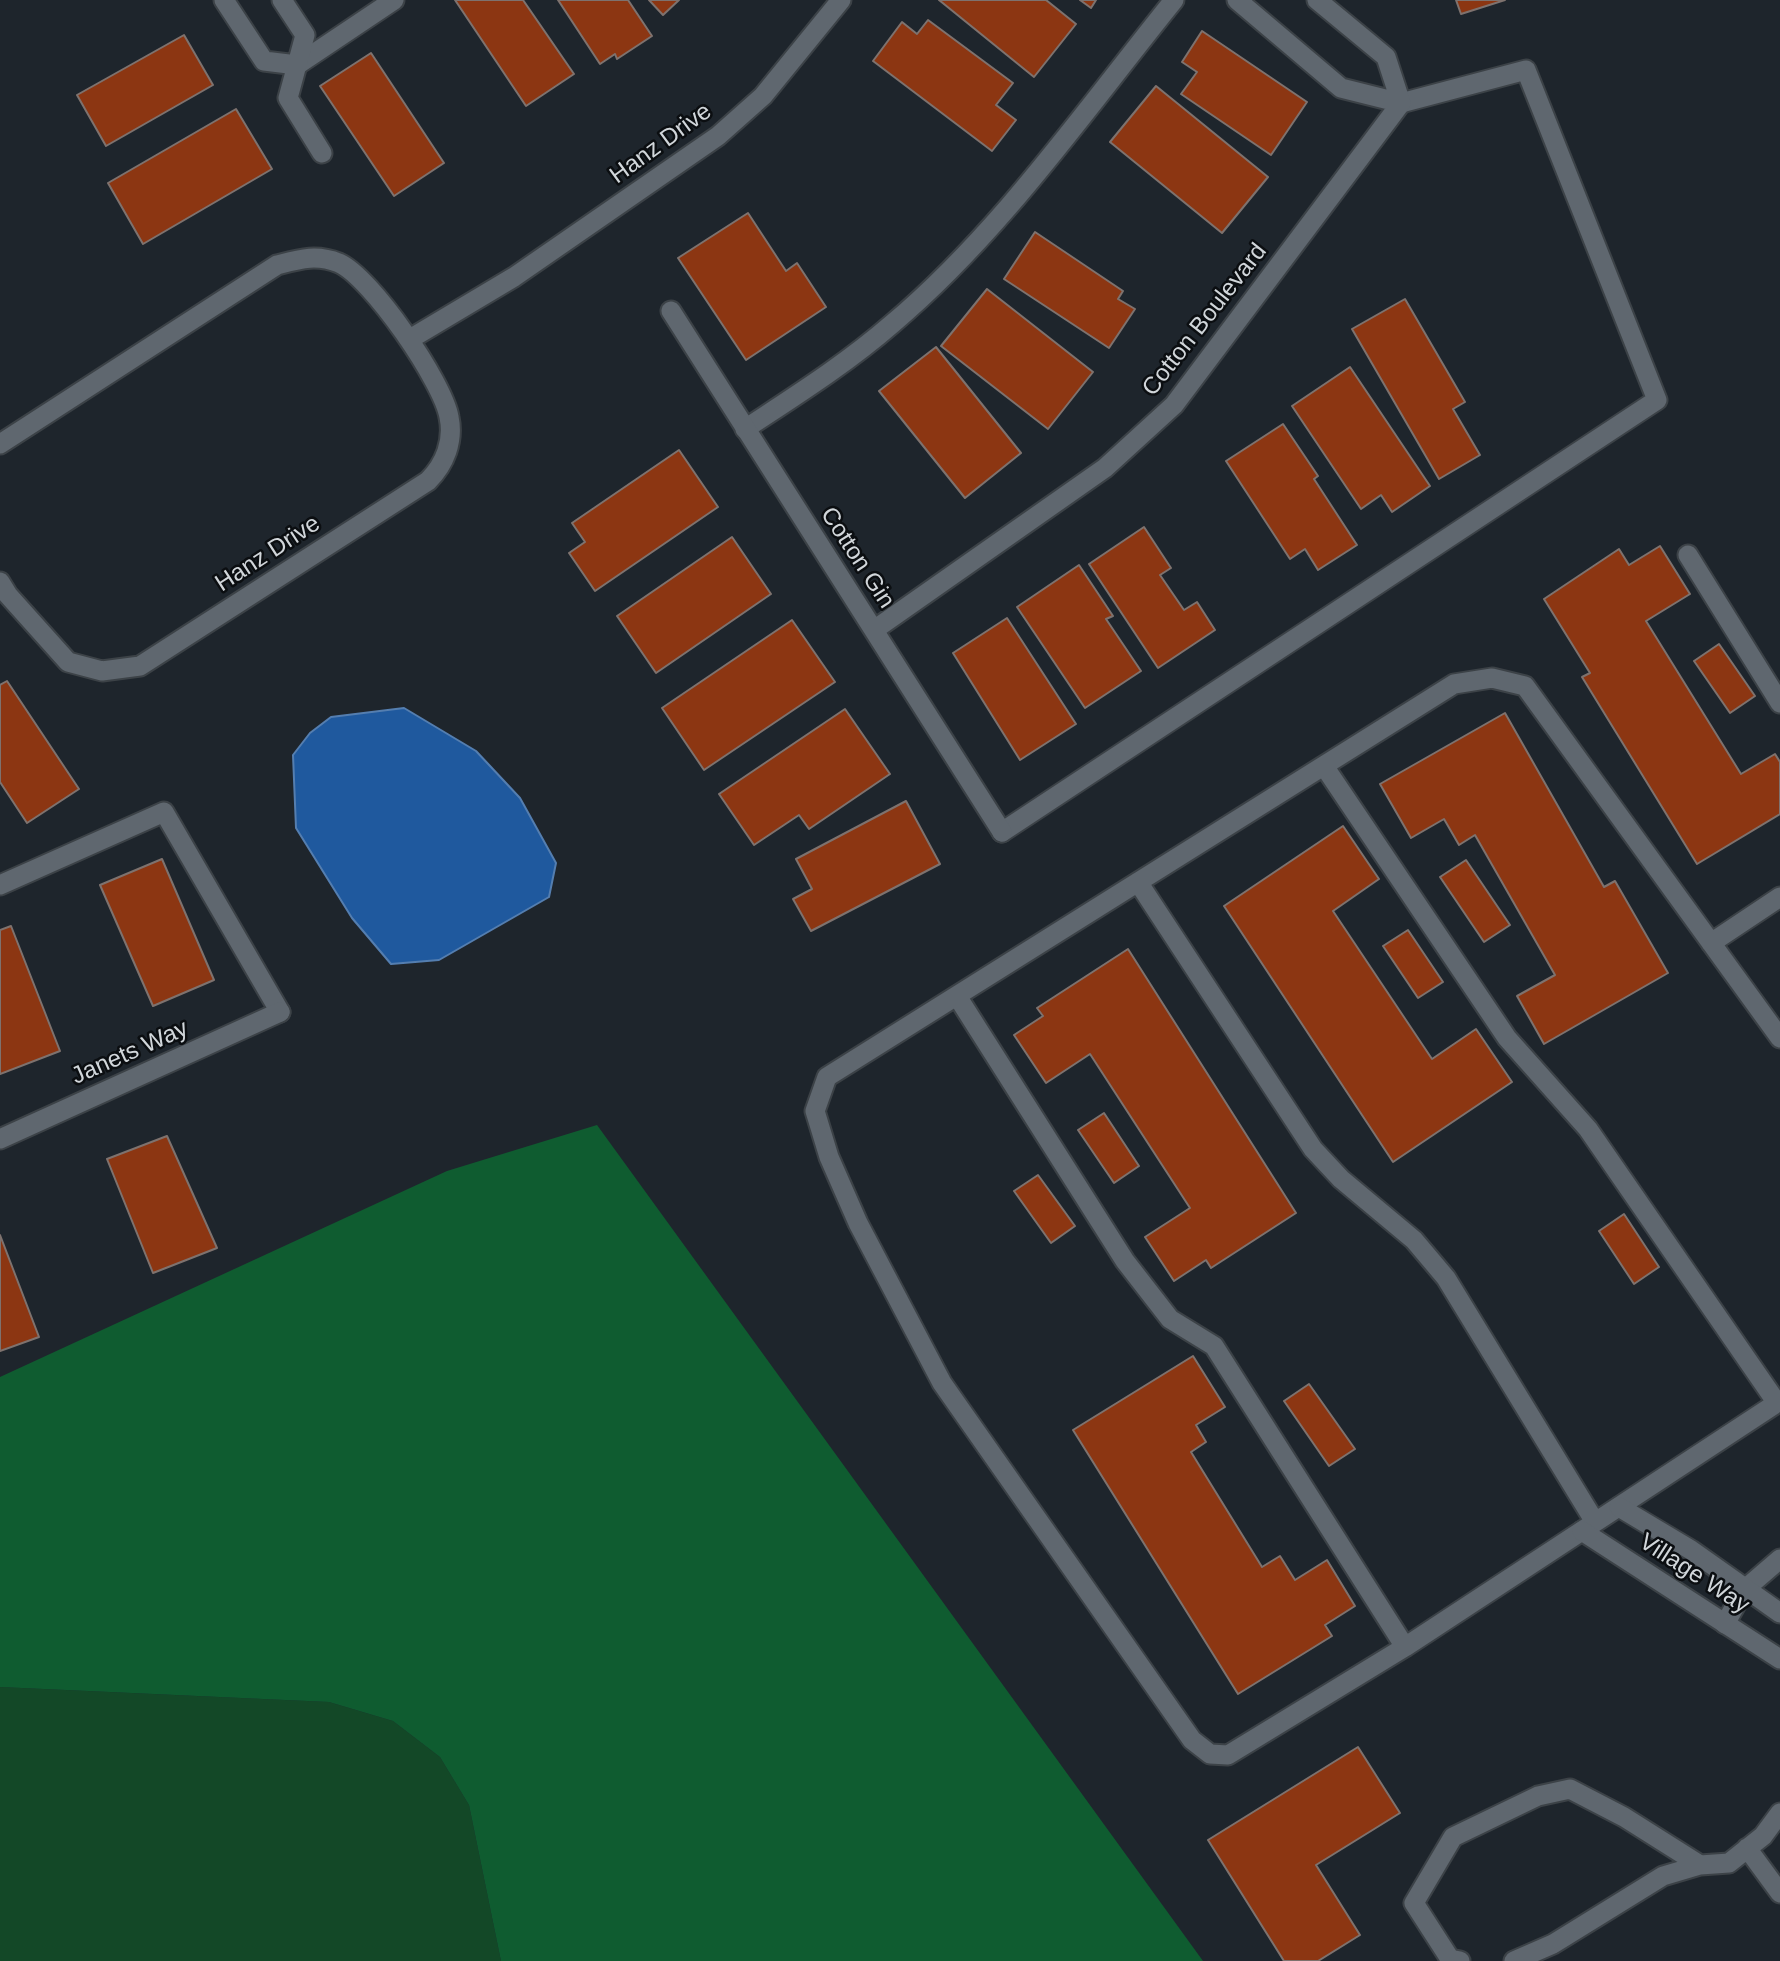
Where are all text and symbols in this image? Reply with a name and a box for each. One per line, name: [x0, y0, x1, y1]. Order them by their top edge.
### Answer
street label: Hanz Drive: [605, 97, 717, 191]
street label: Cotton Boulevard: [1137, 238, 1273, 402]
street label: Cotton Gin: [814, 502, 900, 614]
street label: Hanz Drive: [210, 510, 326, 598]
street label: Janets Way: [67, 1015, 193, 1091]
street label: Village Way: [1634, 1528, 1754, 1620]

